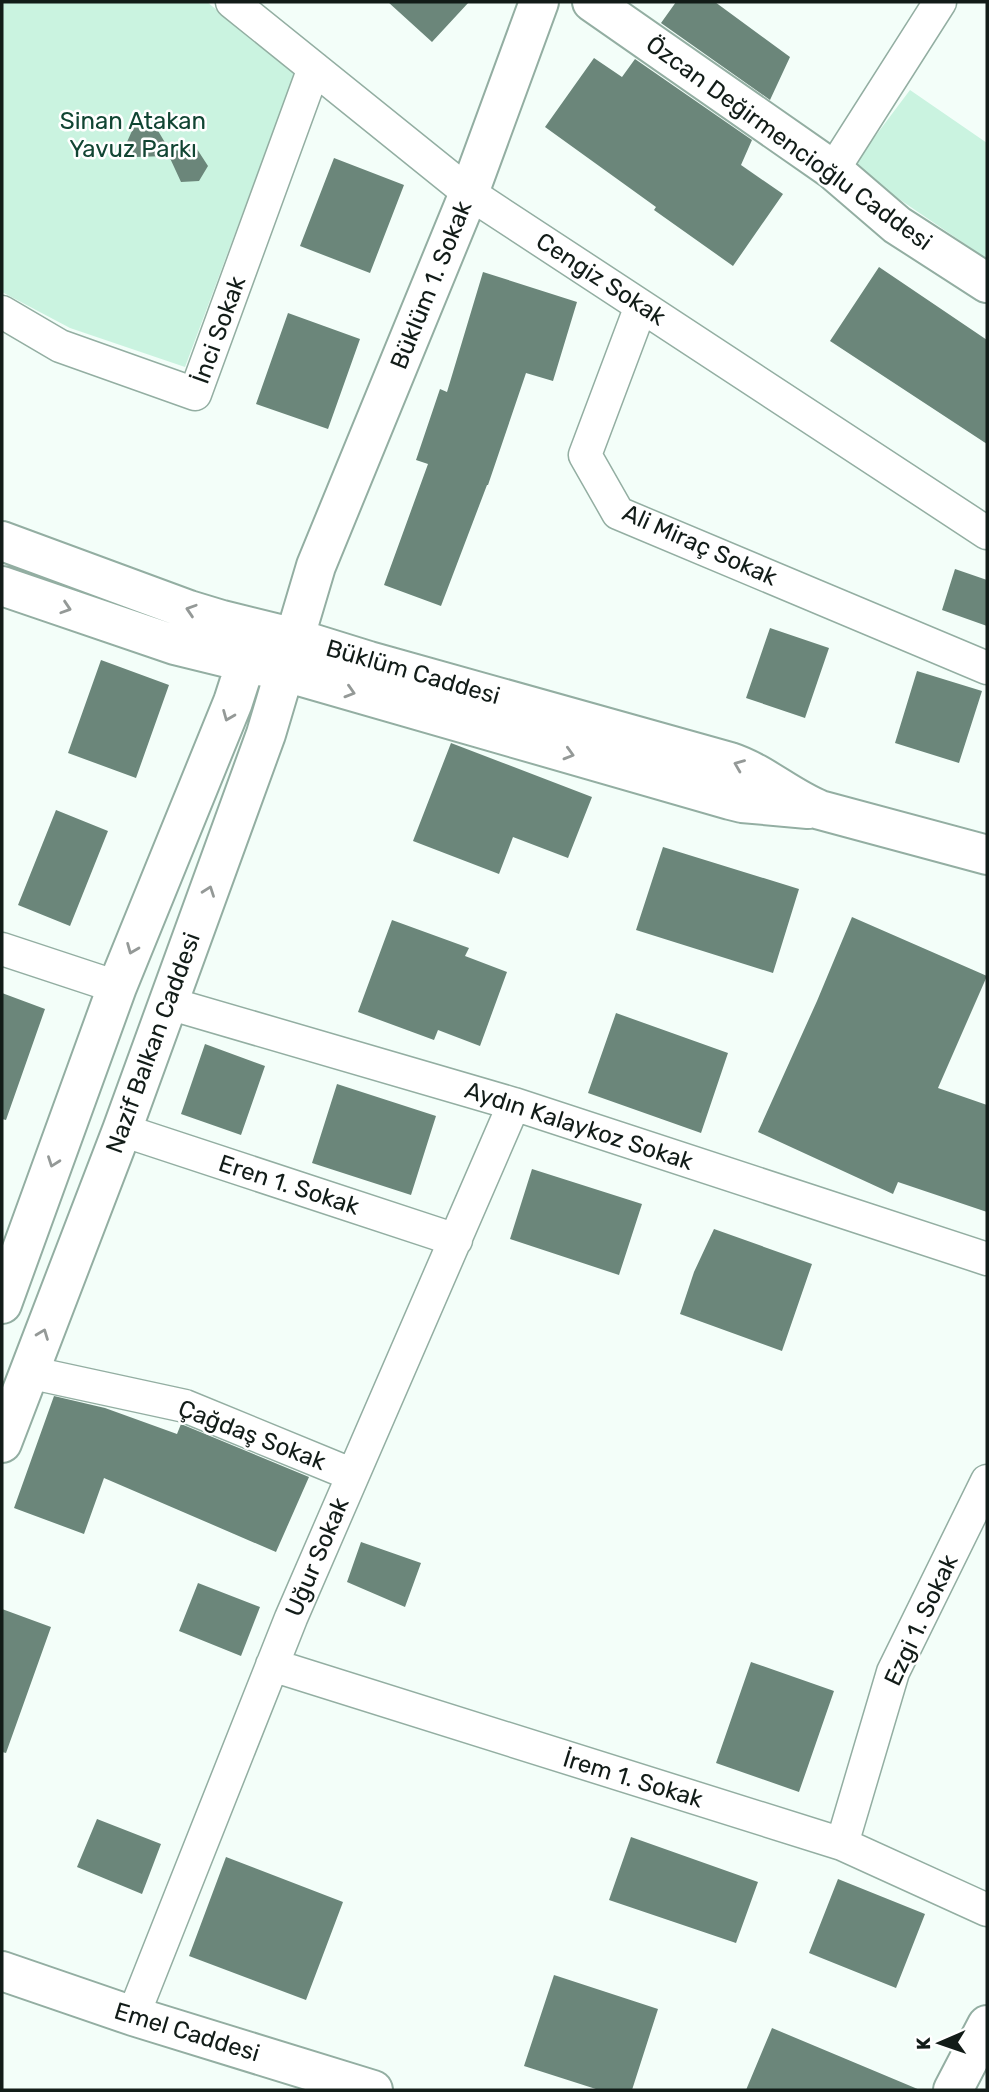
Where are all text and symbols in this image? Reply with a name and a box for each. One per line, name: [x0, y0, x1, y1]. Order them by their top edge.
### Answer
street label: Özcan Değirmencioğlu Caddesi: [641, 30, 937, 256]
park label: Sinan Atakan Yavuz Parkı: [60, 107, 206, 163]
street label: Büklüm 1. Sokak: [384, 196, 478, 373]
street label: Cengiz Sokak: [531, 227, 671, 332]
street label: İnci Sokak: [187, 272, 252, 388]
street label: Ali Miraç Sokak: [618, 498, 782, 592]
one-way arrow: [60, 600, 72, 615]
one-way arrow: [185, 604, 197, 618]
street label: Büklüm Caddesi: [323, 634, 503, 710]
one-way arrow: [344, 684, 356, 699]
one-way arrow: [222, 709, 236, 721]
one-way arrow: [563, 745, 575, 760]
one-way arrow: [734, 760, 746, 774]
one-way arrow: [201, 886, 215, 898]
street label: Nazif Balkan Caddesi: [100, 929, 206, 1157]
one-way arrow: [127, 942, 141, 954]
street label: Aydın Kalaykoz Sokak: [461, 1076, 697, 1176]
street label: Eren 1. Sokak: [215, 1149, 363, 1221]
one-way arrow: [47, 1156, 61, 1168]
one-way arrow: [34, 1328, 48, 1340]
street label: Çağdaş Sokak: [174, 1394, 330, 1476]
street label: Uğur Sokak: [279, 1493, 355, 1621]
street label: Ezgi 1. Sokak: [878, 1549, 964, 1690]
street label: İrem 1. Sokak: [560, 1744, 707, 1814]
street label: Emel Caddesi: [111, 1997, 263, 2067]
north arrow: [905, 2008, 975, 2078]
text: K: [912, 2036, 935, 2050]

